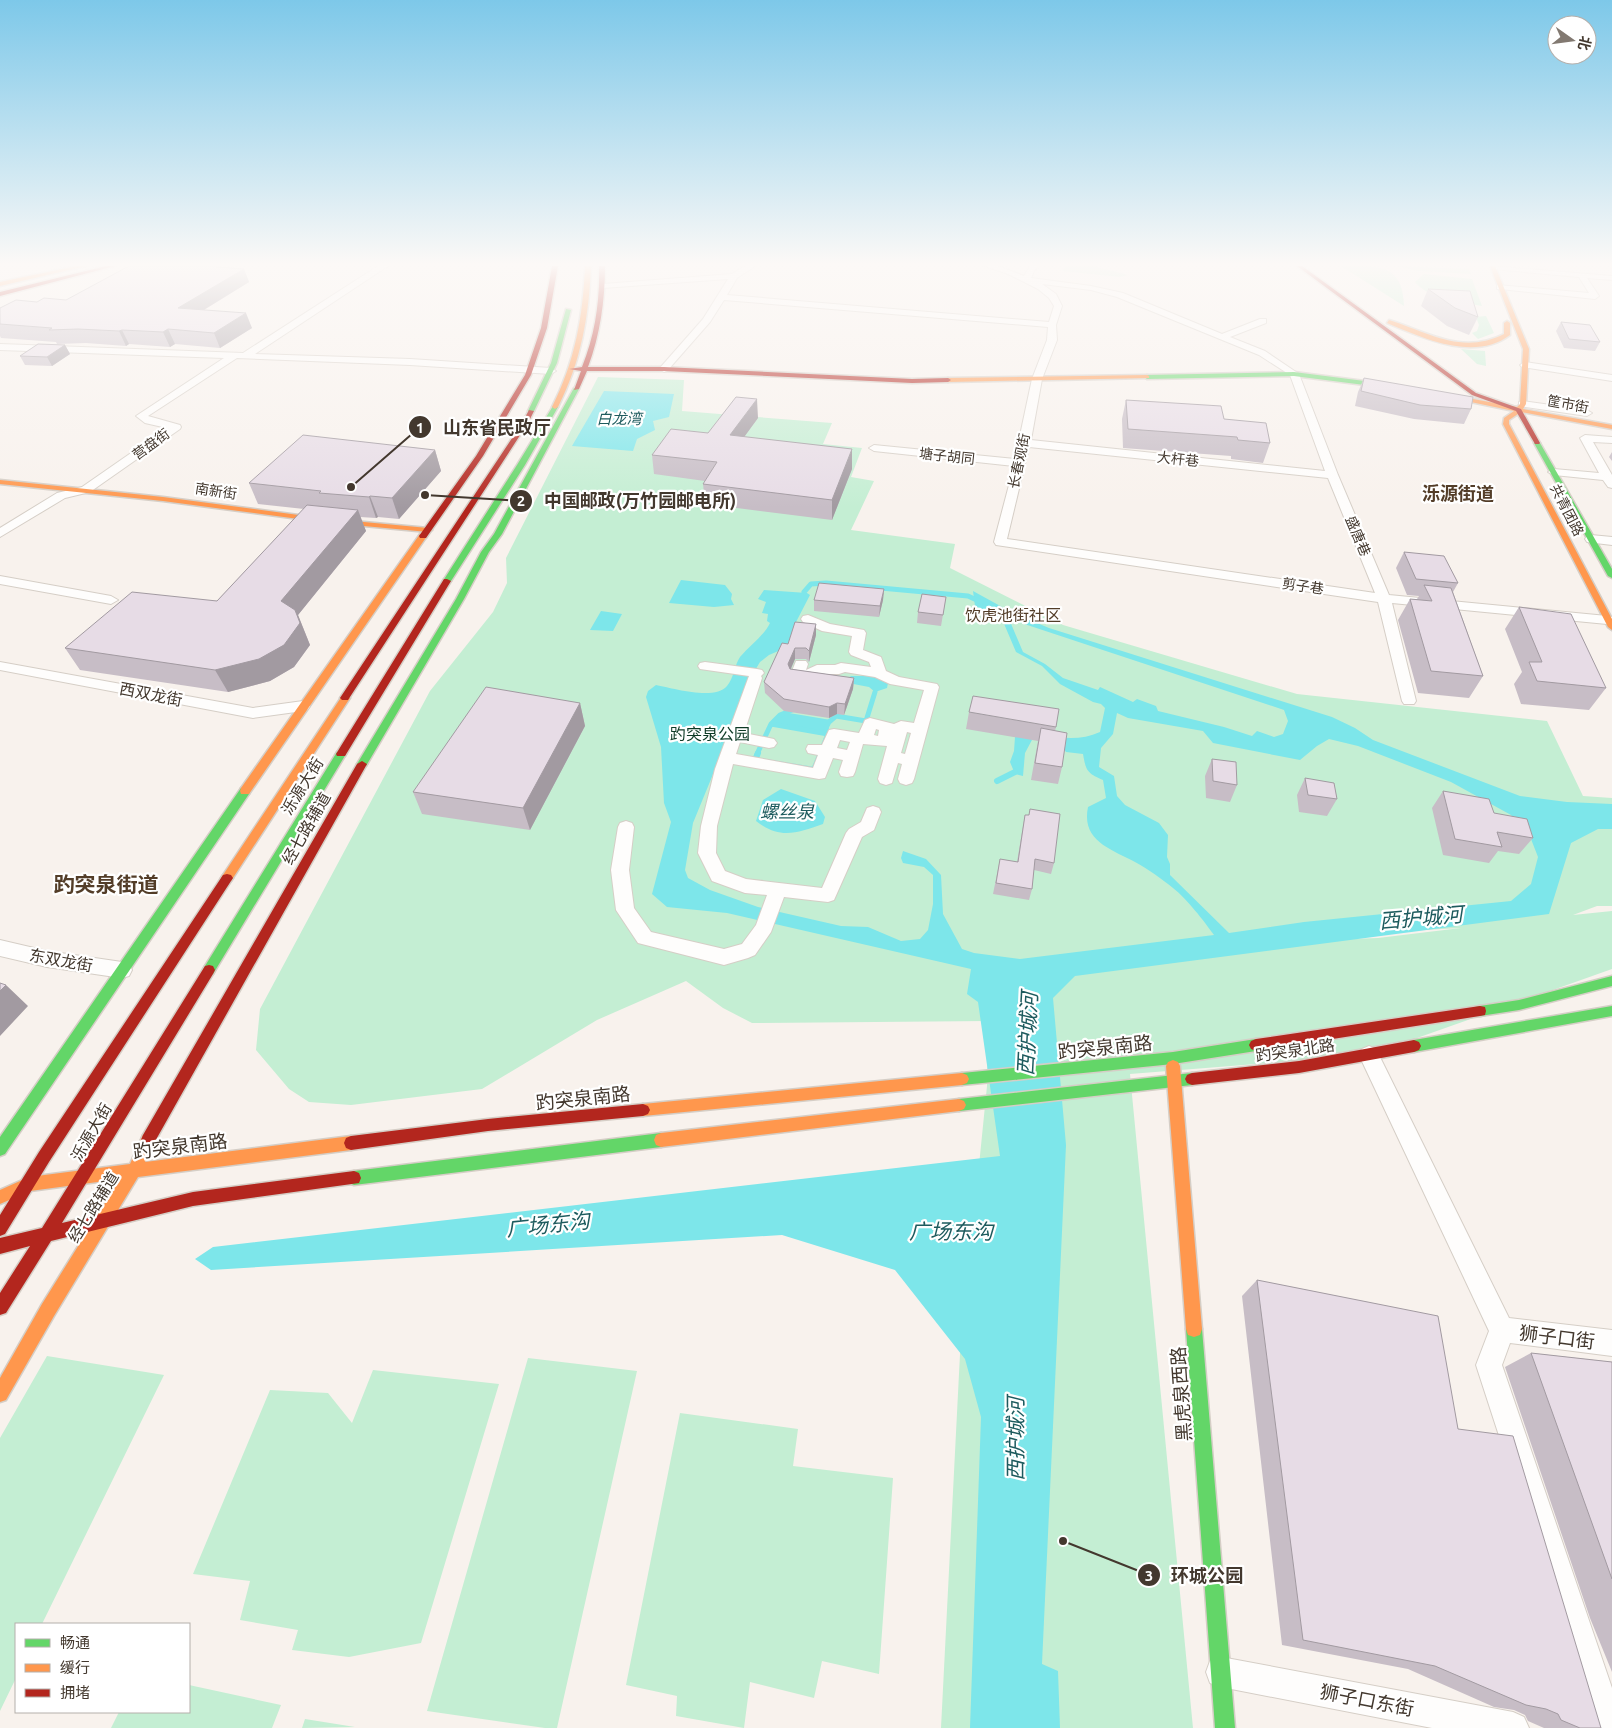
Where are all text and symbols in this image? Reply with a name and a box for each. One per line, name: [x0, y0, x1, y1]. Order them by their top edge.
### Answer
north arrow: [1547, 15, 1597, 65]
text: 北: [1575, 34, 1594, 52]
street label: 筐市街: [1546, 392, 1590, 416]
water label: 白龙湾: [596, 410, 644, 427]
callout: 山东省民政厅: [408, 411, 561, 444]
text: 山东省民政厅: [443, 417, 551, 437]
text: 1: [416, 419, 424, 436]
street label: 营盘街: [129, 425, 173, 463]
street label: 长春观街: [1005, 432, 1033, 490]
street label: 塘子胡同: [918, 445, 976, 467]
street label: 大杆巷: [1156, 449, 1200, 469]
street label: 南新街: [194, 480, 238, 502]
street label: 共青团路: [1547, 481, 1587, 539]
district label: 泺源街道: [1422, 483, 1494, 503]
callout: 中国邮政(万竹园邮电所): [509, 484, 746, 517]
text: 中国邮政(万竹园邮电所): [544, 490, 736, 511]
text: 2: [517, 492, 525, 509]
street label: 盛唐巷: [1342, 514, 1374, 558]
street label: 剪子巷: [1281, 575, 1325, 597]
district label: 饮虎池街社区: [965, 606, 1061, 624]
street label: 西双龙街: [118, 679, 184, 709]
park label: 趵突泉公园: [670, 725, 750, 743]
street label: 泺源大街: [277, 754, 327, 818]
street label: 经七路辅道: [278, 789, 334, 867]
water label: 螺丝泉: [760, 801, 815, 821]
district label: 趵突泉街道: [54, 872, 159, 896]
water label: 西护城河: [1378, 901, 1468, 933]
street label: 东双龙街: [28, 946, 94, 974]
water label: 西护城河: [1013, 987, 1041, 1077]
street label: 趵突泉南路: [1057, 1031, 1153, 1063]
street label: 趵突泉北路: [1254, 1036, 1336, 1064]
street label: 趵突泉南路: [535, 1082, 631, 1114]
street label: 泺源大街: [67, 1100, 115, 1164]
street label: 趵突泉南路: [132, 1129, 228, 1163]
street label: 经七路辅道: [64, 1168, 122, 1246]
water label: 广场东沟: [505, 1207, 593, 1240]
water label: 广场东沟: [909, 1219, 995, 1243]
street label: 狮子口街: [1518, 1321, 1596, 1353]
street label: 黑虎泉西路: [1167, 1346, 1195, 1442]
water label: 西护城河: [1003, 1393, 1027, 1481]
callout: 环城公园: [1136, 1559, 1253, 1592]
text: 环城公园: [1171, 1565, 1243, 1585]
text: 3: [1145, 1567, 1153, 1584]
legend: [15, 1623, 190, 1713]
text: 畅通: [60, 1634, 90, 1651]
text: 缓行: [60, 1659, 90, 1676]
street label: 狮子口东街: [1318, 1680, 1416, 1720]
text: 拥堵: [60, 1684, 90, 1701]

